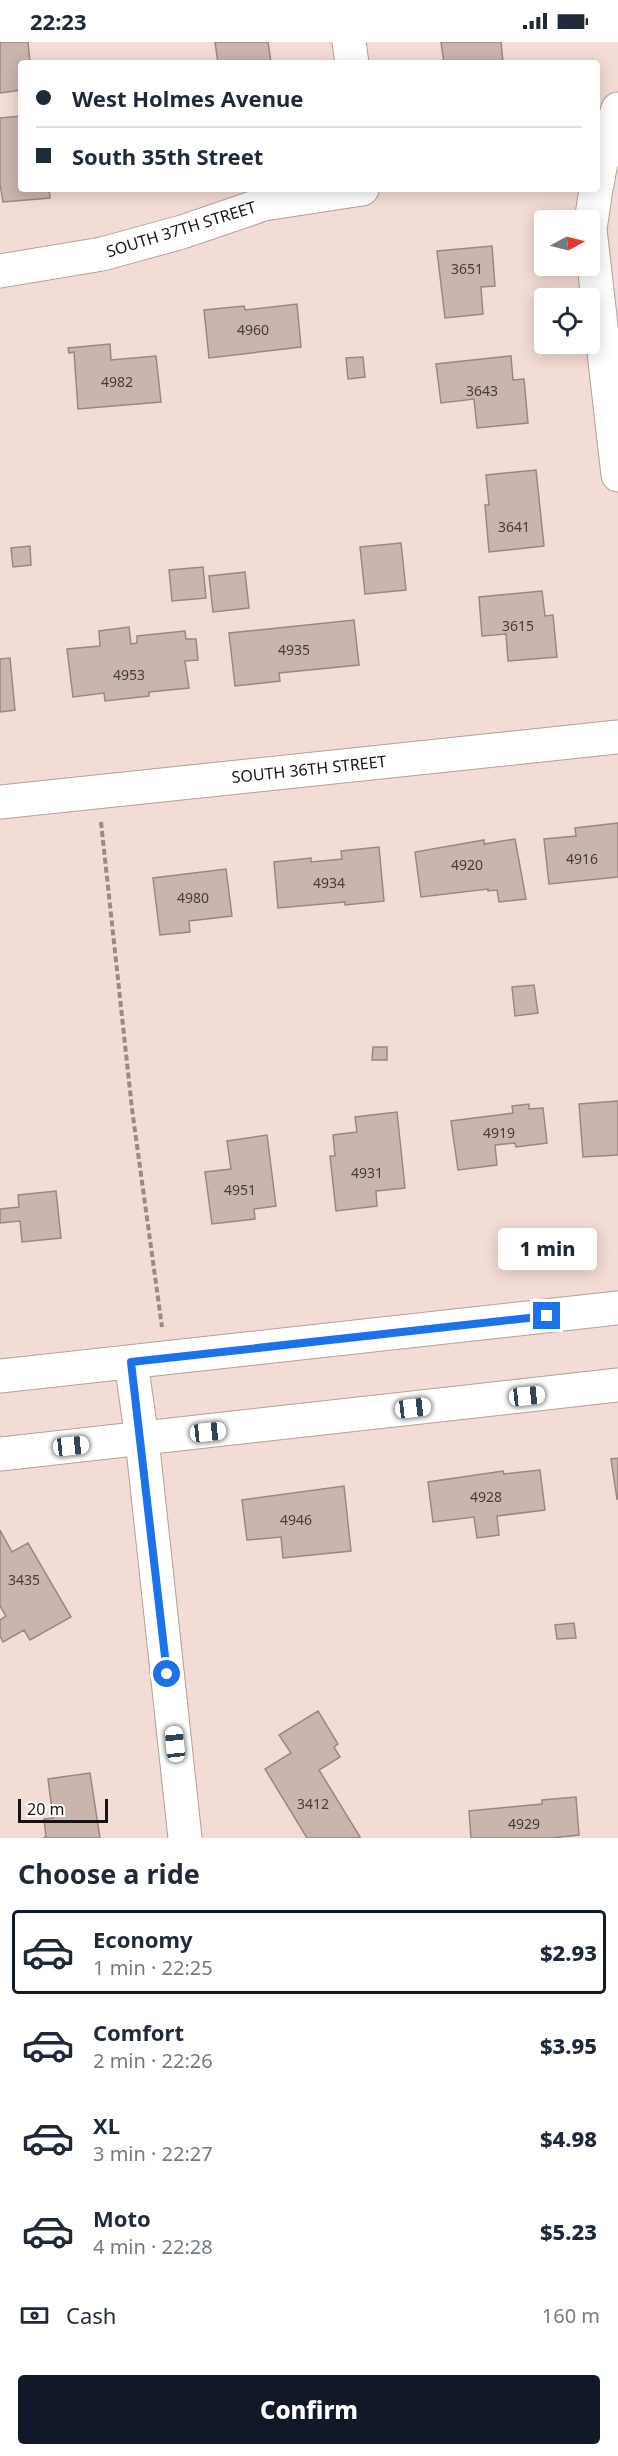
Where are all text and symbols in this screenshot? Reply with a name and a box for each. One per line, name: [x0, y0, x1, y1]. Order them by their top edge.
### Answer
text: 22:23: [30, 6, 87, 36]
text: West Holmes Avenue: [72, 83, 303, 113]
text: South 35th Street: [72, 141, 263, 171]
street label: SOUTH 37TH STREET: [103, 196, 259, 262]
north arrow: [534, 210, 600, 276]
map controls: [534, 210, 600, 354]
house number: 3651: [451, 259, 483, 278]
button: locate: [534, 288, 600, 354]
house number: 4960: [237, 320, 269, 339]
house number: 4982: [101, 372, 133, 391]
house number: 3643: [466, 381, 498, 400]
house number: 3641: [498, 517, 530, 536]
house number: 3615: [502, 616, 534, 635]
house number: 4935: [278, 640, 310, 659]
house number: 4953: [113, 665, 145, 684]
street label: SOUTH 36TH STREET: [231, 750, 388, 788]
house number: 4916: [566, 849, 598, 868]
house number: 4920: [451, 855, 483, 874]
house number: 4934: [313, 873, 345, 892]
house number: 4980: [177, 888, 209, 907]
house number: 4919: [483, 1123, 515, 1142]
house number: 4931: [351, 1163, 383, 1182]
house number: 4951: [224, 1180, 256, 1199]
callout: 1 min: [498, 1229, 596, 1271]
text: 1 min: [520, 1235, 575, 1262]
route end: [533, 1302, 560, 1329]
car: [508, 1385, 546, 1407]
car: [394, 1397, 432, 1419]
car: [189, 1421, 227, 1443]
car: [52, 1435, 90, 1457]
house number: 4928: [470, 1487, 502, 1506]
house number: 4946: [280, 1510, 312, 1529]
house number: 3435: [8, 1570, 40, 1589]
route start: [153, 1660, 180, 1687]
car: [164, 1725, 186, 1763]
house number: 3412: [297, 1794, 329, 1813]
scale bar: [18, 1796, 108, 1824]
text: 20 m: [27, 1798, 64, 1820]
house number: 4929: [508, 1814, 540, 1833]
text: Choose a ride: [18, 1855, 200, 1892]
text: Economy: [93, 1924, 192, 1954]
icon: car: [21, 1925, 75, 1979]
text: $2.93: [540, 1937, 597, 1967]
text: 1 min · 22:25: [93, 1954, 213, 1981]
text: Comfort: [93, 2017, 184, 2047]
icon: car: [21, 2018, 75, 2072]
text: $3.95: [540, 2030, 597, 2060]
text: 2 min · 22:26: [93, 2047, 213, 2074]
text: XL: [93, 2110, 120, 2140]
icon: car: [21, 2111, 75, 2165]
text: $4.98: [540, 2123, 597, 2153]
text: 3 min · 22:27: [93, 2140, 213, 2167]
text: Moto: [93, 2203, 151, 2233]
icon: car: [21, 2204, 75, 2258]
text: $5.23: [540, 2216, 597, 2246]
text: 4 min · 22:28: [93, 2233, 213, 2260]
icon: cash: [18, 2299, 51, 2332]
text: Cash: [66, 2300, 116, 2330]
text: 160 m: [542, 2302, 600, 2329]
button: Confirm: [18, 2375, 600, 2444]

